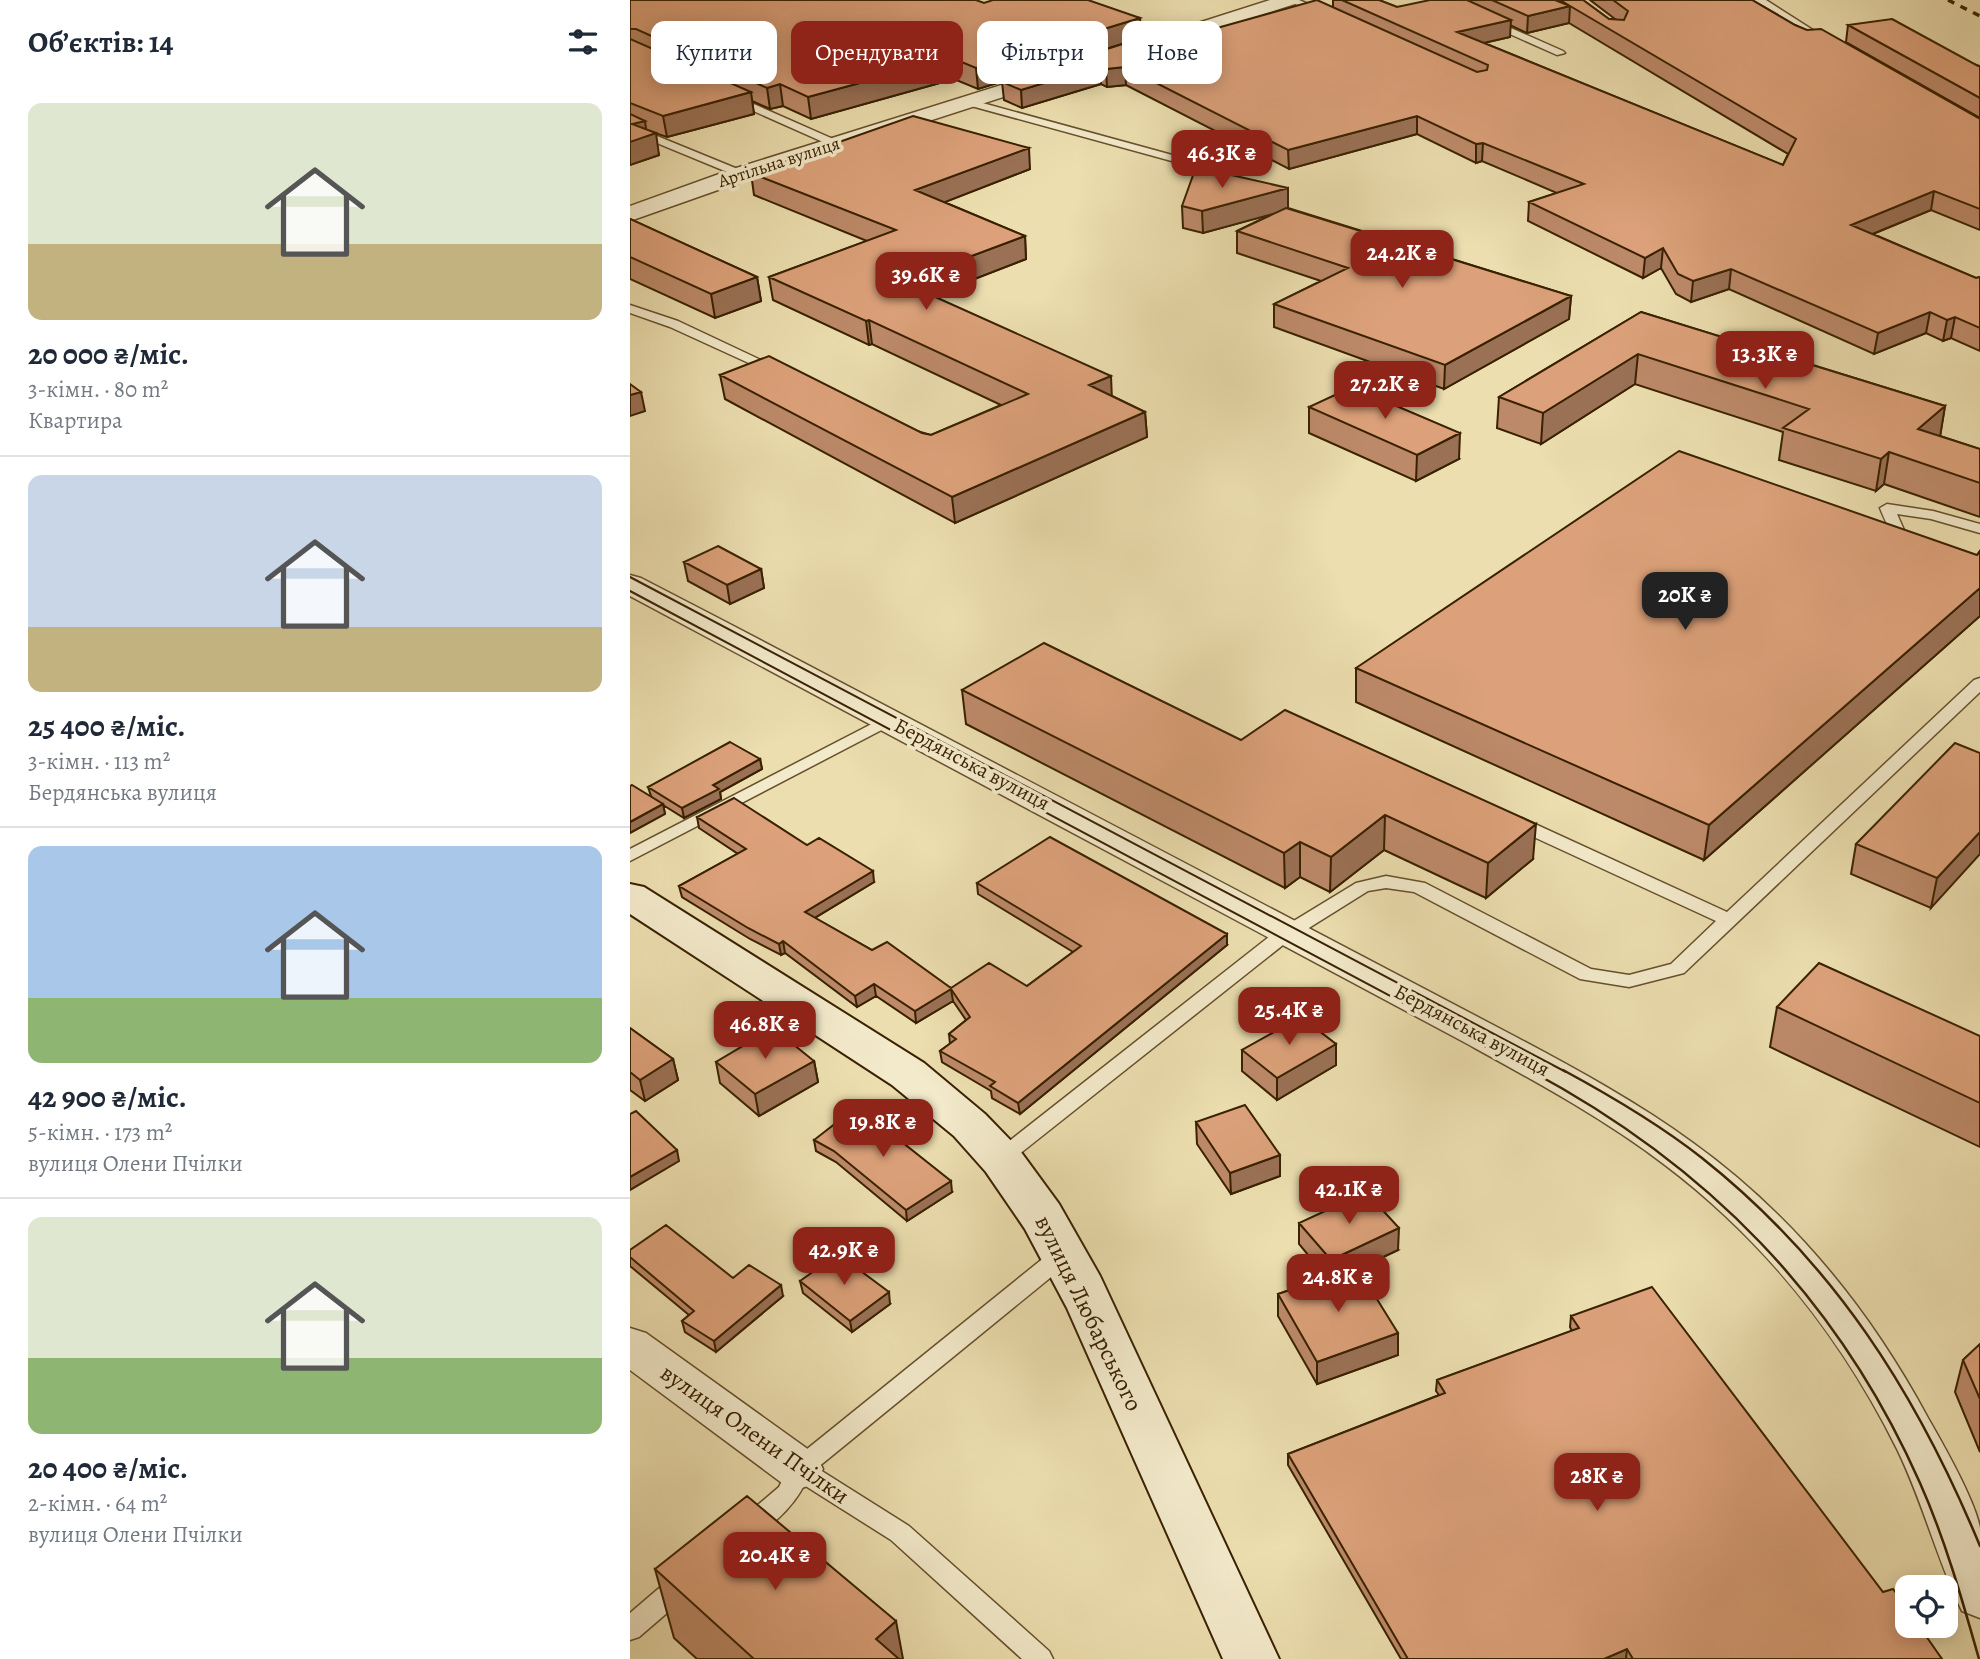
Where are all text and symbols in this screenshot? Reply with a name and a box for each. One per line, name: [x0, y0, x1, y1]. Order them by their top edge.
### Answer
chip: Купити: [651, 21, 777, 84]
chip: Орендувати: [791, 21, 963, 84]
chip: Фільтри: [977, 21, 1108, 84]
chip: Нове: [1122, 21, 1222, 84]
text: Об’єктів: 14: [28, 22, 174, 62]
icon: filters: [564, 23, 602, 61]
pin: 46.3K ₴: [1157, 130, 1287, 190]
street label: Артільна вулиця: [714, 131, 843, 193]
text: 46.3K ₴: [1187, 137, 1257, 168]
icon: home: [252, 149, 378, 275]
pin: 24.2K ₴: [1337, 230, 1467, 290]
text: 24.2K ₴: [1367, 237, 1437, 268]
pin: 39.6K ₴: [861, 252, 991, 312]
text: 39.6K ₴: [891, 259, 961, 290]
pin: 13.3K ₴: [1700, 332, 1830, 391]
text: 20 000 ₴/міс.: [28, 334, 189, 374]
text: 13.3K ₴: [1732, 338, 1798, 369]
pin: 27.2K ₴: [1320, 362, 1450, 421]
text: 27.2K ₴: [1350, 368, 1420, 399]
text: 3-кімн. · 80 m²: [28, 374, 168, 405]
text: Квартира: [28, 405, 123, 436]
icon: home: [252, 521, 378, 647]
pin: 20K ₴: [1636, 572, 1734, 632]
text: 20K ₴: [1658, 579, 1712, 610]
text: 25 400 ₴/міс.: [28, 706, 186, 746]
street label: Бердянська вулиця: [889, 711, 1055, 817]
text: 3-кімн. · 113 m²: [28, 746, 170, 777]
text: Бердянська вулиця: [28, 777, 217, 808]
icon: home: [252, 892, 378, 1018]
street label: Бердянська вулиця: [1389, 977, 1555, 1083]
pin: 25.4K ₴: [1224, 988, 1354, 1047]
text: 25.4K ₴: [1254, 994, 1324, 1025]
pin: 46.8K ₴: [700, 1002, 830, 1061]
text: 46.8K ₴: [730, 1008, 800, 1039]
text: 42 900 ₴/міс.: [28, 1077, 187, 1117]
pin: 19.8K ₴: [818, 1100, 948, 1159]
text: 19.8K ₴: [849, 1106, 917, 1137]
text: 5-кімн. · 173 m²: [28, 1117, 172, 1148]
text: вулиця Олени Пчілки: [28, 1148, 243, 1179]
pin: 42.1K ₴: [1284, 1166, 1414, 1226]
text: 42.1K ₴: [1315, 1173, 1383, 1204]
street label: вулиця Любарського: [1028, 1210, 1150, 1416]
pin: 42.9K ₴: [779, 1228, 909, 1287]
text: 42.9K ₴: [809, 1234, 879, 1265]
pin: 24.8K ₴: [1273, 1254, 1403, 1314]
text: 24.8K ₴: [1303, 1261, 1373, 1292]
icon: home: [252, 1263, 378, 1389]
street label: вулиця Олени Пчілки: [654, 1357, 856, 1511]
text: 20 400 ₴/міс.: [28, 1448, 188, 1488]
pin: 28K ₴: [1548, 1454, 1646, 1513]
text: 28K ₴: [1570, 1460, 1624, 1491]
text: 2-кімн. · 64 m²: [28, 1488, 167, 1519]
text: вулиця Олени Пчілки: [28, 1519, 243, 1550]
pin: 20.4K ₴: [710, 1532, 840, 1592]
text: 20.4K ₴: [739, 1539, 811, 1570]
map controls: [1895, 1575, 1958, 1638]
button: locate: [1895, 1575, 1958, 1638]

